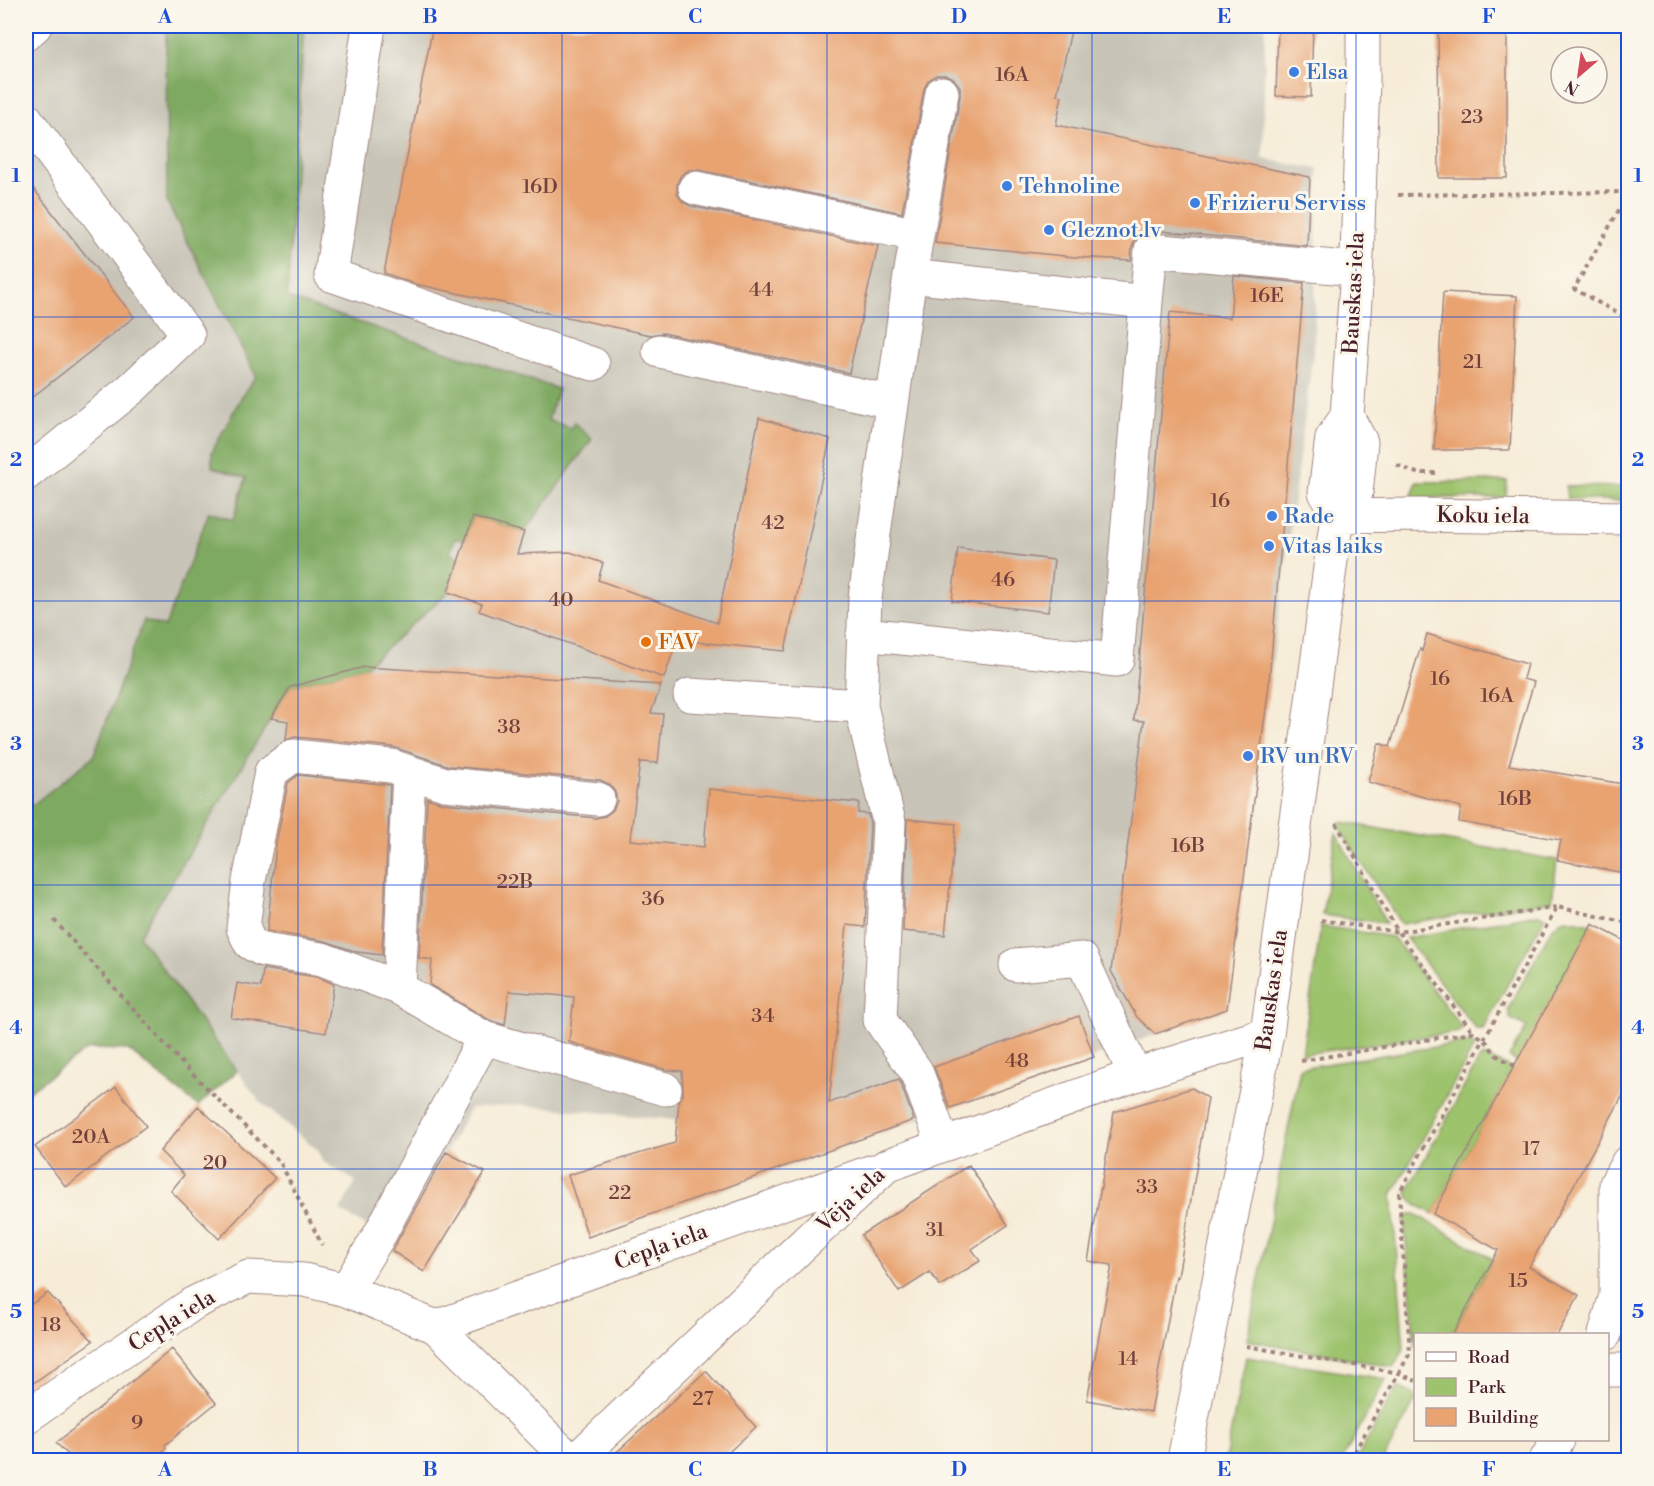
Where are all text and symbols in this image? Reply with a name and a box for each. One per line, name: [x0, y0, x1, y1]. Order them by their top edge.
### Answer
text: A: [157, 5, 173, 30]
text: B: [422, 5, 438, 30]
text: C: [688, 5, 702, 30]
text: D: [951, 5, 967, 30]
text: E: [1217, 5, 1231, 30]
text: F: [1482, 5, 1496, 30]
north arrow: [1549, 45, 1609, 105]
place label: Elsa: [1306, 59, 1349, 86]
house number: 16A: [995, 63, 1030, 88]
marker: Elsa: [1287, 65, 1301, 79]
text: N: [1562, 75, 1583, 99]
house number: 23: [1461, 105, 1483, 130]
text: 1: [11, 164, 21, 189]
text: 1: [1633, 164, 1643, 189]
place label: Tehnoline: [1019, 173, 1120, 200]
house number: 16D: [522, 175, 558, 200]
marker: Tehnoline: [1000, 179, 1014, 193]
place label: Frizieru Serviss: [1207, 190, 1366, 217]
marker: Frizieru Serviss: [1188, 196, 1202, 210]
place label: Gleznot.lv: [1061, 217, 1162, 244]
marker: Gleznot.lv: [1042, 223, 1056, 237]
street label: Bauskas iela: [1337, 230, 1371, 356]
house number: 44: [749, 278, 773, 303]
house number: 16E: [1250, 284, 1284, 309]
house number: 21: [1463, 350, 1484, 375]
text: 2: [10, 448, 22, 473]
text: 2: [1632, 448, 1644, 473]
house number: 16: [1210, 489, 1230, 514]
street label: Koku iela: [1436, 502, 1531, 530]
place label: Rade: [1284, 503, 1334, 530]
marker: Rade: [1265, 509, 1279, 523]
house number: 42: [761, 511, 785, 536]
place label: Vitas laiks: [1280, 533, 1383, 560]
marker: Vitas laiks: [1262, 539, 1276, 553]
house number: 46: [991, 568, 1015, 593]
house number: 40: [548, 588, 574, 613]
place label: FAV: [658, 629, 699, 656]
marker: FAV: [639, 635, 653, 649]
house number: 16: [1430, 667, 1450, 692]
house number: 16A: [1480, 684, 1515, 709]
house number: 38: [497, 715, 521, 740]
text: 3: [10, 732, 22, 757]
text: 3: [1632, 732, 1644, 757]
place label: RV un RV: [1260, 743, 1355, 770]
marker: RV un RV: [1241, 749, 1255, 763]
house number: 16B: [1498, 787, 1532, 812]
house number: 16B: [1171, 834, 1205, 859]
house number: 22B: [497, 870, 533, 895]
house number: 36: [641, 887, 665, 912]
street label: Bauskas iela: [1250, 927, 1294, 1053]
house number: 34: [751, 1004, 775, 1029]
text: 4: [9, 1016, 23, 1041]
text: 4: [1631, 1016, 1645, 1041]
house number: 48: [1005, 1049, 1029, 1074]
house number: 20A: [72, 1125, 111, 1150]
house number: 17: [1522, 1137, 1540, 1162]
house number: 20: [203, 1151, 227, 1176]
street label: Vēja iela: [810, 1161, 892, 1239]
house number: 33: [1136, 1175, 1158, 1200]
house number: 22: [609, 1181, 631, 1206]
street label: Cepļa iela: [611, 1217, 712, 1276]
house number: 31: [925, 1218, 945, 1243]
house number: 15: [1508, 1269, 1528, 1294]
street label: Cepļa iela: [124, 1283, 221, 1358]
text: 5: [10, 1300, 22, 1325]
text: 5: [1632, 1300, 1644, 1325]
house number: 18: [41, 1313, 61, 1338]
legend: [1414, 1333, 1609, 1441]
text: Road: [1468, 1346, 1511, 1369]
house number: 14: [1118, 1347, 1138, 1372]
text: Park: [1468, 1376, 1507, 1399]
house number: 27: [692, 1387, 714, 1412]
text: Building: [1467, 1406, 1539, 1429]
house number: 9: [131, 1411, 143, 1436]
text: A: [157, 1458, 173, 1483]
text: B: [422, 1458, 438, 1483]
text: C: [688, 1458, 702, 1483]
text: D: [951, 1458, 967, 1483]
text: E: [1217, 1458, 1231, 1483]
text: F: [1482, 1458, 1496, 1483]

